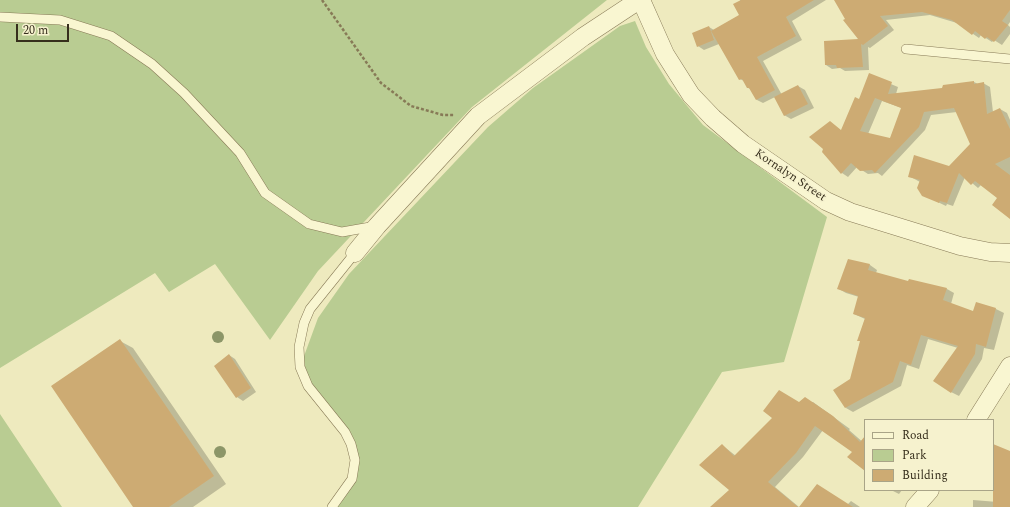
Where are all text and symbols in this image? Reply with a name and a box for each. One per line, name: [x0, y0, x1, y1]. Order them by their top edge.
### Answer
scale bar: [18, 16, 71, 42]
text: 20 m: [23, 21, 48, 40]
street label: Kornalyn Street: [752, 147, 828, 205]
legend: [864, 419, 994, 491]
text: Road: [902, 426, 929, 445]
text: Park: [902, 446, 927, 465]
text: Building: [902, 466, 948, 485]

